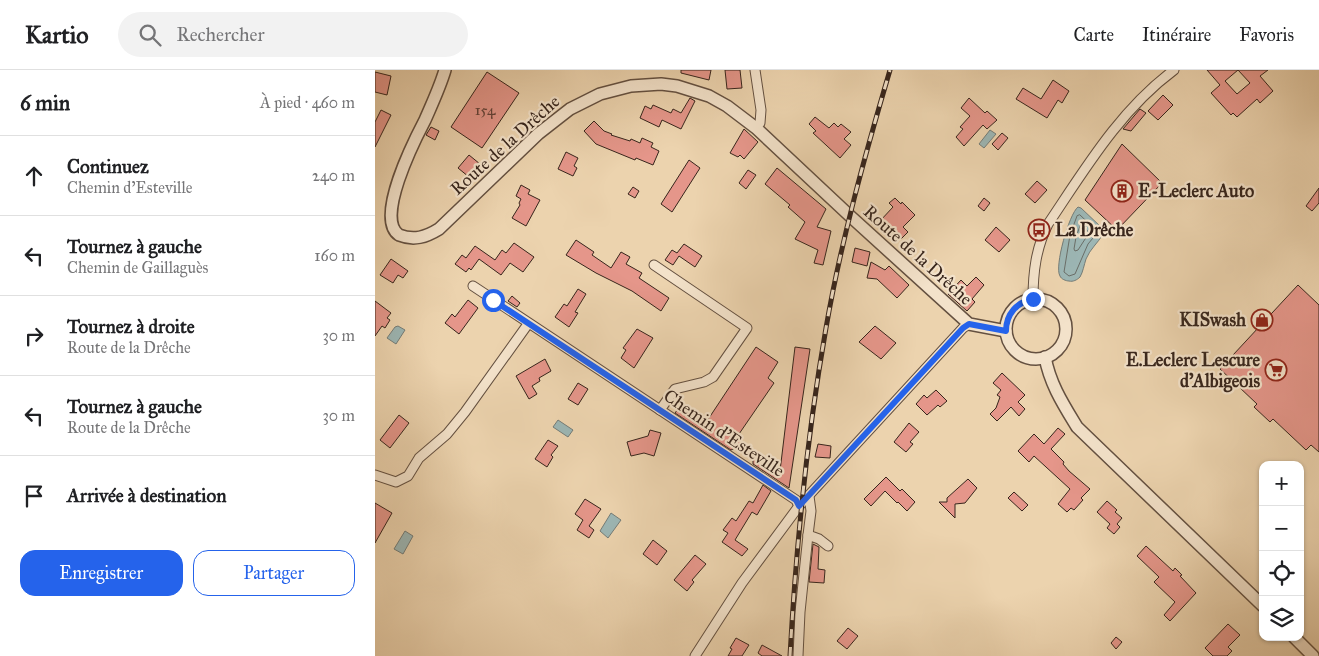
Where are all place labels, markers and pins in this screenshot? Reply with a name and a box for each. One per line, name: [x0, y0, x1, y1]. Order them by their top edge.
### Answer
building icon: E-Leclerc Auto: [1110, 179, 1134, 203]
place label: E-Leclerc Auto: [1138, 180, 1254, 202]
bus stop icon: La Drêche: [1027, 218, 1051, 242]
place label: La Drêche: [1055, 219, 1134, 241]
shop icon: KISwash: [1250, 308, 1274, 332]
place label: KISwash: [1179, 309, 1247, 331]
place label: E.Leclerc Lescure d'Albigeois: [1126, 349, 1261, 393]
supermarket icon: E.Leclerc Lescure d'Albigeois: [1264, 358, 1288, 382]

